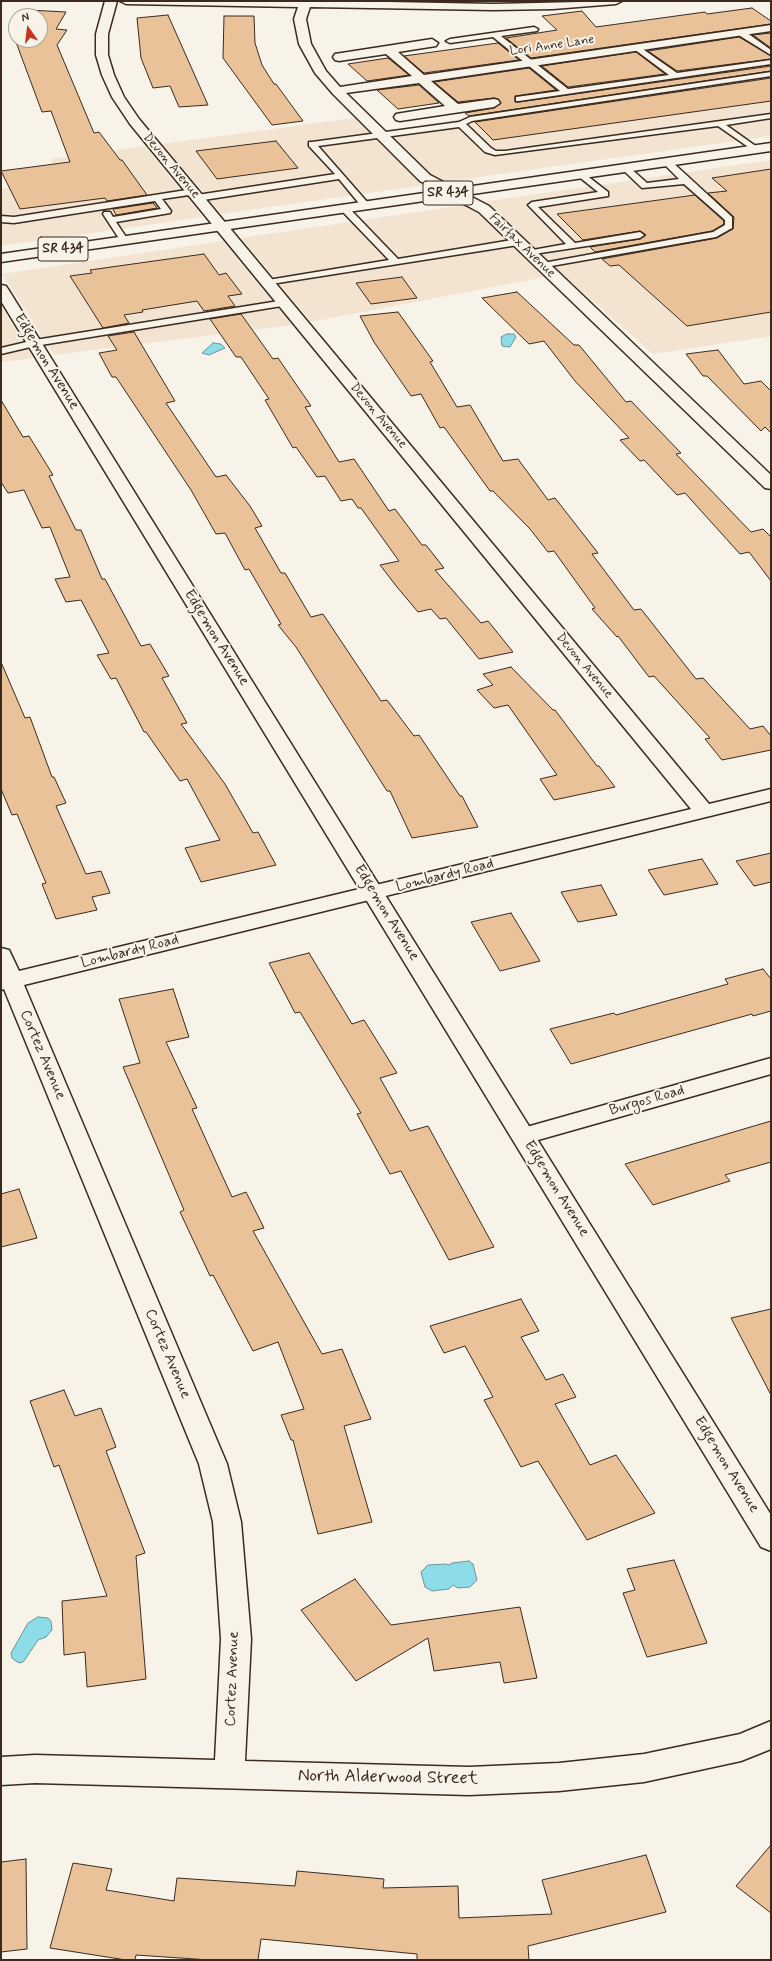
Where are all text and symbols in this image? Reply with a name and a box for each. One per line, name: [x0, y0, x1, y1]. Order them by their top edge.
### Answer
north arrow: [8, 8, 48, 48]
text: N: [20, 10, 31, 25]
street label: Lori Anne Lane: [509, 32, 595, 60]
street label: Devon Avenue: [139, 130, 203, 202]
road number: SR 434: [423, 181, 473, 205]
street label: Fairfax Avenue: [486, 210, 558, 282]
road number: SR 434: [38, 237, 88, 261]
street label: Edgemon Avenue: [9, 311, 83, 413]
street label: Devon Avenue: [346, 380, 410, 452]
street label: Edgemon Avenue: [179, 587, 253, 689]
street label: Devon Avenue: [552, 630, 616, 702]
street label: Lombardy Road: [394, 855, 496, 897]
street label: Edgemon Avenue: [349, 862, 423, 964]
street label: Lombardy Road: [79, 931, 181, 973]
street label: Cortez Avenue: [15, 1007, 69, 1103]
street label: Burgos Road: [607, 1082, 687, 1120]
street label: Edgemon Avenue: [519, 1138, 593, 1240]
street label: Cortez Avenue: [140, 1306, 194, 1402]
street label: Edgemon Avenue: [689, 1414, 763, 1516]
street label: Cortez Avenue: [222, 1631, 244, 1727]
street label: North Alderwood Street: [298, 1766, 478, 1790]

